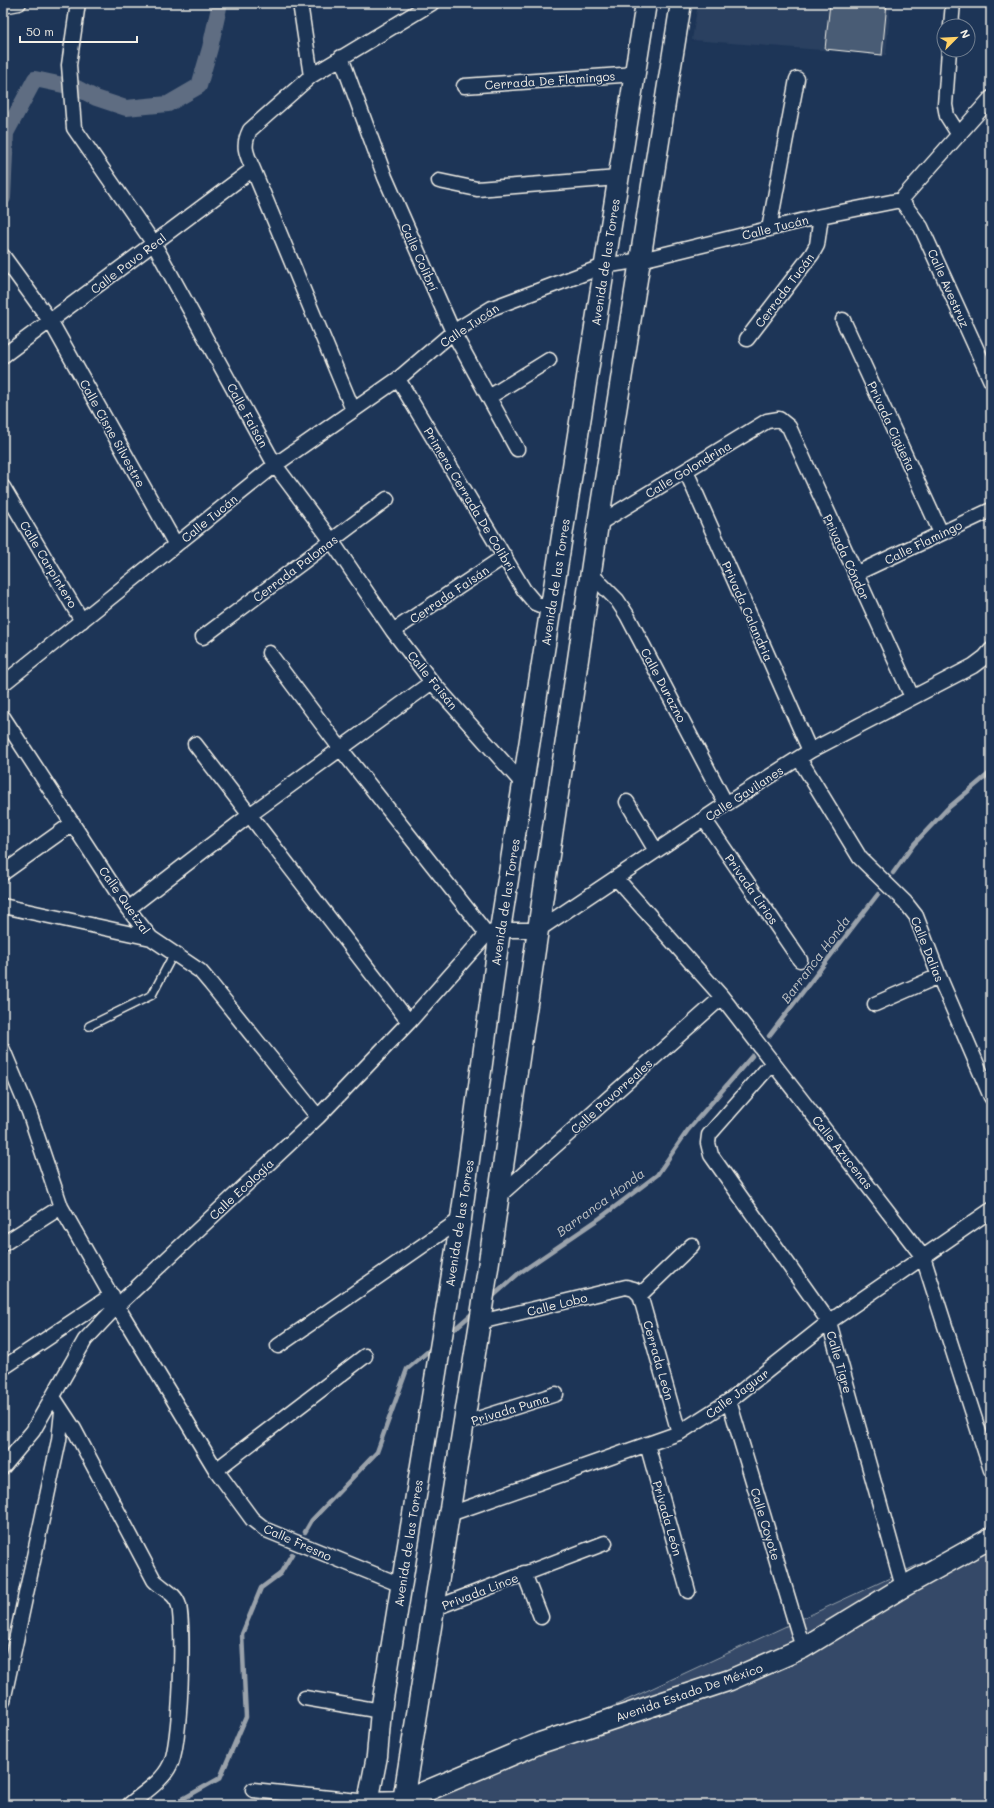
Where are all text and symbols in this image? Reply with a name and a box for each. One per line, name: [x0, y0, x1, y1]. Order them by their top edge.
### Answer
scale bar: [20, 18, 137, 44]
north arrow: [936, 18, 976, 58]
text: 50 m: [26, 23, 54, 39]
text: N: [957, 27, 974, 41]
street label: Cerrada De Flamingos: [484, 67, 616, 93]
street label: Avenida de las Torres: [587, 197, 623, 327]
street label: Calle Tucán: [740, 211, 810, 243]
street label: Calle Colibrí: [398, 220, 442, 294]
street label: Calle Pavo Real: [87, 229, 169, 297]
street label: Calle Avestruz: [924, 246, 974, 330]
street label: Cerrada Tucán: [751, 250, 817, 330]
street label: Calle Tucán: [436, 299, 502, 351]
street label: Calle Cisne Silvestre: [77, 376, 149, 490]
street label: Privada Cigüeña: [864, 379, 920, 473]
street label: Calle Faisán: [224, 380, 272, 450]
street label: Primera Cerrada De Colibrí: [421, 424, 519, 574]
street label: Calle Golondrina: [642, 437, 734, 501]
street label: Calle Tucán: [178, 490, 240, 546]
street label: Privada Cóndor: [820, 512, 874, 602]
street label: Calle Flamingo: [882, 516, 964, 568]
street label: Calle Carpintero: [17, 517, 81, 611]
street label: Avenida de las Torres: [537, 517, 573, 647]
street label: Cerrada Palomas: [249, 531, 341, 605]
street label: Privada Calandria: [719, 559, 777, 663]
street label: Cerrada Faisán: [406, 562, 492, 626]
street label: Calle Durazno: [638, 645, 690, 725]
street label: Calle Faisán: [404, 647, 462, 713]
street label: Calle Gavilanes: [702, 762, 786, 824]
street label: Avenida de las Torres: [487, 837, 523, 967]
street label: Privada Lirios: [722, 851, 782, 927]
street label: Calle Quetzal: [96, 863, 154, 937]
water label: Barranca Honda: [777, 912, 853, 1006]
street label: Calle Dalias: [908, 914, 948, 984]
street label: Calle Pavorreales: [567, 1055, 655, 1137]
street label: Calle Azucenas: [809, 1112, 877, 1192]
street label: Calle Ecología: [205, 1155, 277, 1223]
street label: Avenida de las Torres: [441, 1158, 477, 1288]
water label: Barranca Honda: [553, 1164, 647, 1240]
street label: Calle Lobo: [525, 1289, 589, 1319]
street label: Cerrada León: [640, 1318, 678, 1402]
street label: Calle Tigre: [823, 1329, 857, 1395]
street label: Calle Jaguar: [702, 1365, 772, 1421]
street label: Privada Puma: [469, 1390, 551, 1428]
street label: Avenida de las Torres: [390, 1478, 426, 1608]
street label: Privada León: [650, 1479, 686, 1557]
street label: Calle Coyote: [747, 1486, 785, 1562]
street label: Calle Fresno: [261, 1520, 335, 1564]
street label: Privada Lince: [439, 1569, 521, 1613]
street label: Avenida Estado De México: [613, 1659, 765, 1725]

